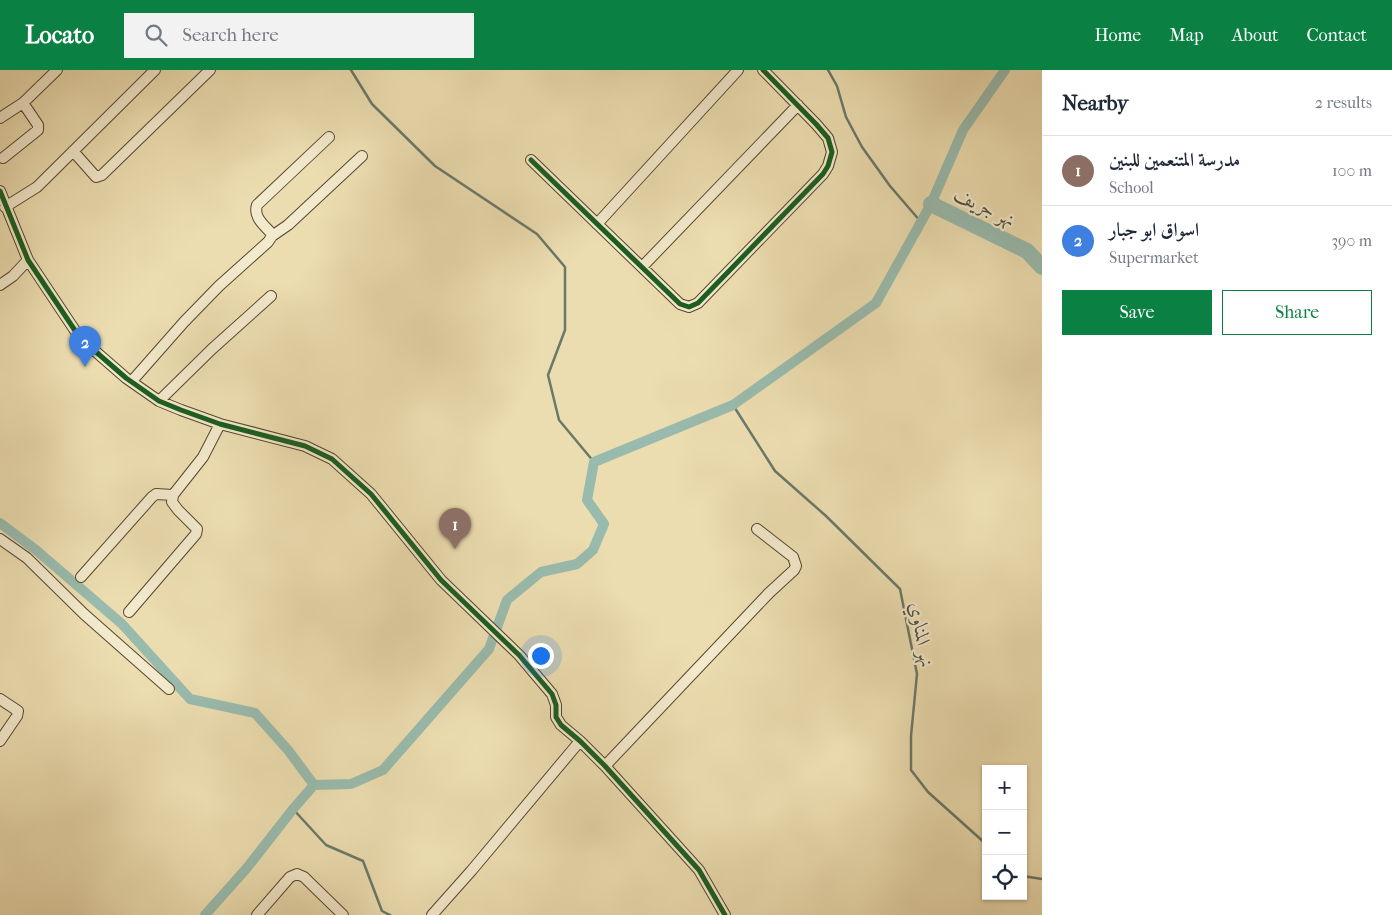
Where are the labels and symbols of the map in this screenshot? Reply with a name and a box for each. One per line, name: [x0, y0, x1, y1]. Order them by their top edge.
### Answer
water label: نهر جريف: [950, 182, 1020, 233]
pin: 2: [69, 326, 101, 367]
pin: 1: [439, 508, 471, 549]
water label: نهر المناوي: [901, 600, 939, 670]
your location: [528, 643, 554, 669]

